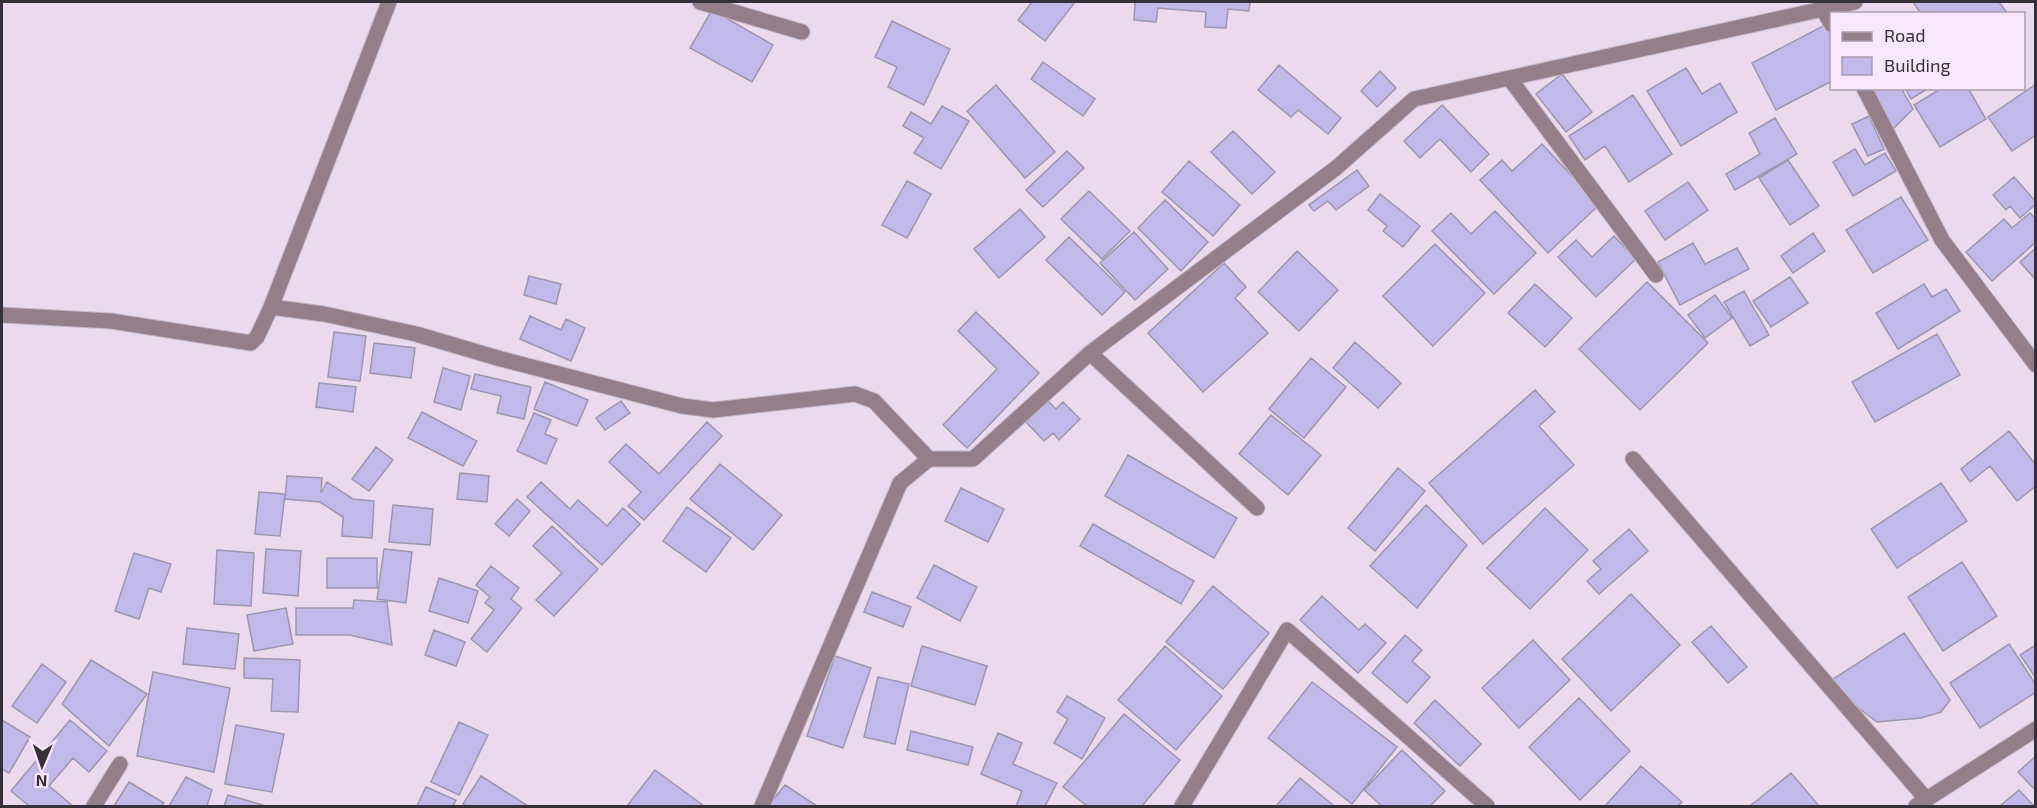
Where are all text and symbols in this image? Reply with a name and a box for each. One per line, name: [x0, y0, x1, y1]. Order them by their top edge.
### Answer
legend: [1830, 12, 2025, 90]
text: Road: [1884, 24, 1925, 46]
text: Building: [1884, 54, 1951, 76]
north arrow: [12, 736, 72, 796]
text: N: [35, 772, 48, 791]

